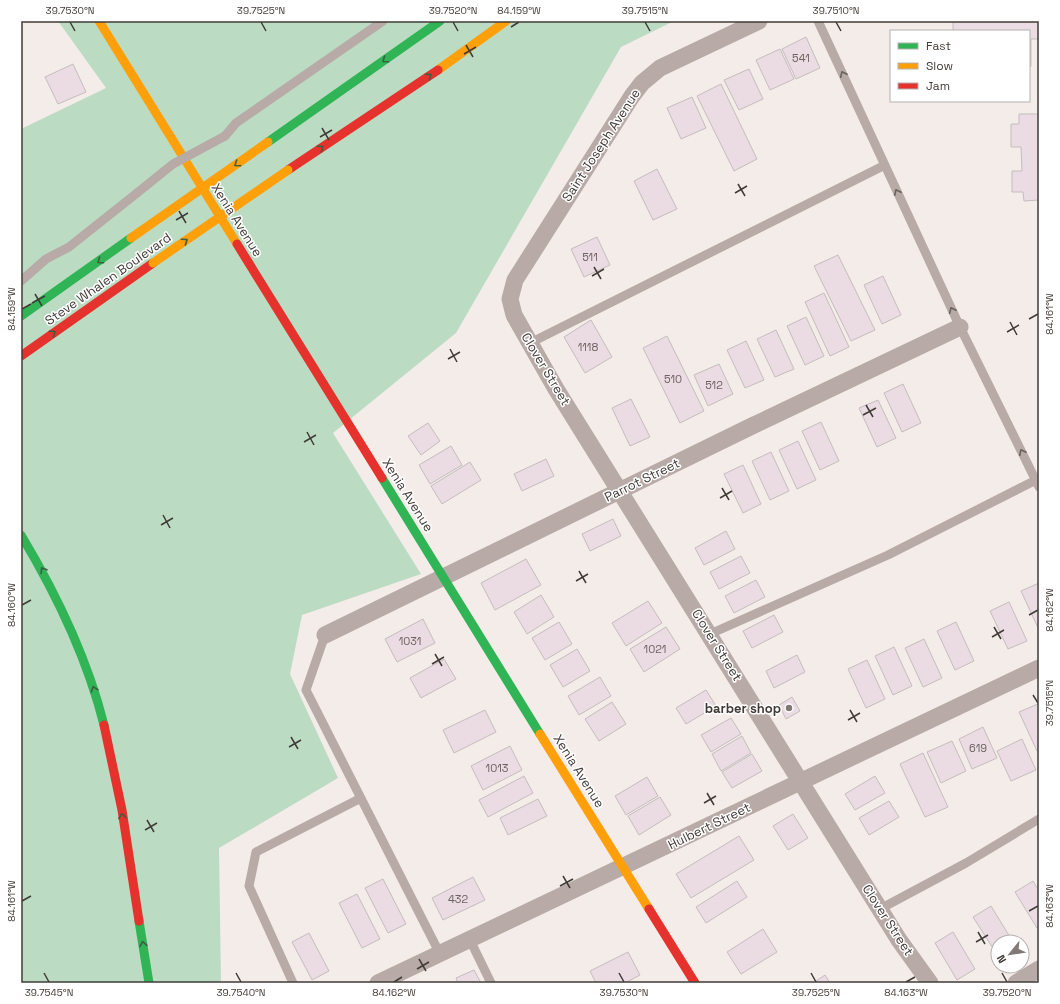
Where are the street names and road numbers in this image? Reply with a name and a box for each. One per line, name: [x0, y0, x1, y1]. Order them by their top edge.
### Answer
street label: Saint Joseph Avenue: [558, 85, 644, 205]
street label: Xenia Avenue: [208, 180, 266, 260]
street label: Steve Whalen Boulevard: [42, 229, 174, 329]
street label: Clover Street: [518, 330, 574, 408]
street label: Parrot Street: [602, 454, 682, 506]
street label: Xenia Avenue: [379, 455, 437, 535]
street label: Clover Street: [688, 606, 746, 684]
street label: Xenia Avenue: [550, 731, 608, 811]
street label: Hulbert Street: [665, 799, 753, 853]
street label: Clover Street: [859, 881, 917, 959]

